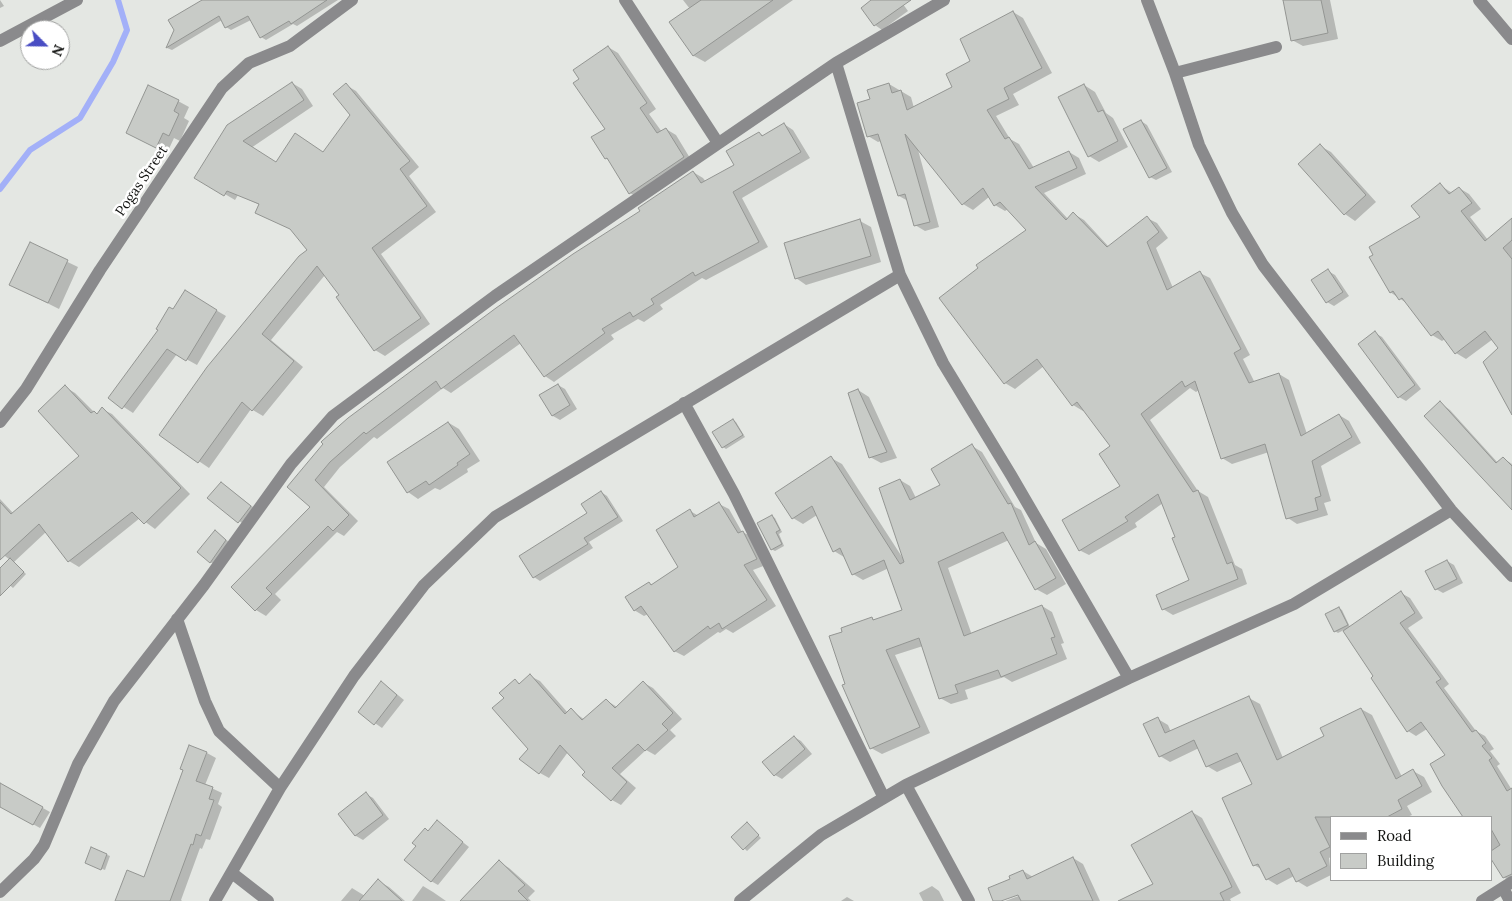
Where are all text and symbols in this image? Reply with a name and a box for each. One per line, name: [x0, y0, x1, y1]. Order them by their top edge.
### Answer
north arrow: [20, 20, 70, 70]
text: N: [47, 42, 68, 59]
street label: Pogas Street: [112, 143, 172, 219]
legend: [1330, 816, 1492, 881]
text: Road: [1377, 826, 1412, 845]
text: Building: [1377, 851, 1434, 870]

